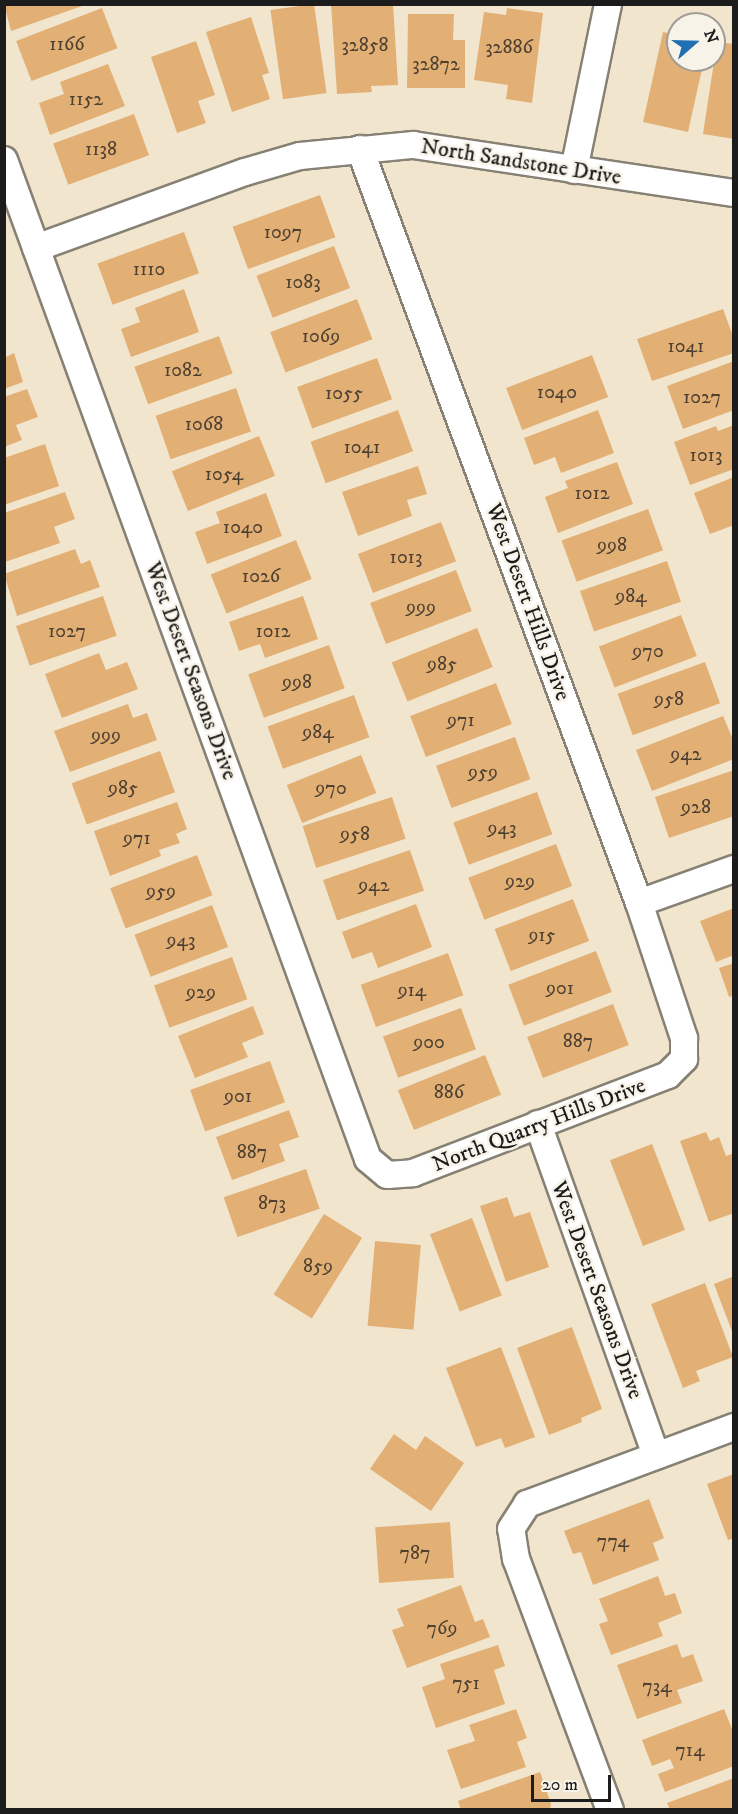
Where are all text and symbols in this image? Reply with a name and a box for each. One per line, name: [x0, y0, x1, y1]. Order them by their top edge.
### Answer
north arrow: [666, 12, 726, 72]
text: N: [699, 27, 723, 46]
house number: 1166: [49, 32, 85, 56]
house number: 32858: [341, 33, 389, 57]
house number: 32886: [485, 35, 533, 59]
house number: 32872: [412, 52, 460, 76]
house number: 1152: [69, 87, 103, 111]
street label: North Sandstone Drive: [419, 133, 623, 191]
house number: 1138: [85, 137, 117, 161]
house number: 1097: [264, 220, 302, 244]
house number: 1110: [133, 257, 165, 281]
house number: 1083: [285, 270, 321, 294]
house number: 1069: [302, 324, 340, 348]
house number: 1041: [668, 334, 704, 358]
house number: 1082: [164, 358, 202, 382]
house number: 1040: [537, 380, 577, 404]
house number: 1055: [325, 381, 363, 405]
house number: 1027: [683, 385, 721, 409]
house number: 1068: [185, 412, 223, 436]
house number: 1041: [344, 435, 380, 459]
house number: 1013: [690, 443, 722, 467]
house number: 1054: [205, 462, 243, 486]
house number: 1012: [574, 481, 610, 505]
street label: West Desert Hills Drive: [480, 500, 576, 704]
house number: 1040: [223, 515, 263, 539]
house number: 998: [597, 533, 627, 557]
house number: 1013: [390, 545, 422, 569]
street label: West Desert Seasons Drive: [139, 559, 243, 783]
house number: 1026: [242, 564, 280, 588]
house number: 984: [615, 584, 647, 608]
house number: 999: [406, 595, 436, 619]
house number: 1027: [48, 619, 86, 643]
house number: 1012: [255, 619, 291, 643]
house number: 970: [632, 639, 664, 663]
house number: 985: [427, 652, 457, 676]
house number: 998: [282, 670, 312, 694]
house number: 958: [654, 687, 684, 711]
house number: 971: [447, 708, 475, 732]
house number: 984: [302, 720, 334, 744]
house number: 999: [91, 723, 121, 747]
house number: 942: [670, 742, 702, 766]
house number: 959: [468, 760, 498, 784]
house number: 985: [108, 776, 138, 800]
house number: 970: [315, 776, 347, 800]
house number: 928: [681, 795, 711, 819]
house number: 943: [488, 816, 516, 840]
house number: 958: [340, 822, 370, 846]
house number: 971: [123, 826, 151, 850]
house number: 929: [505, 869, 535, 893]
house number: 942: [358, 873, 390, 897]
house number: 959: [146, 879, 176, 903]
house number: 915: [528, 923, 556, 947]
house number: 943: [167, 928, 195, 952]
house number: 901: [546, 976, 574, 1000]
house number: 914: [398, 978, 426, 1002]
house number: 929: [186, 980, 216, 1004]
house number: 887: [563, 1029, 593, 1053]
house number: 900: [413, 1030, 445, 1054]
street label: North Quarry Hills Drive: [429, 1072, 649, 1178]
house number: 886: [434, 1080, 464, 1104]
house number: 901: [224, 1084, 252, 1108]
house number: 887: [237, 1140, 267, 1164]
street label: West Desert Seasons Drive: [545, 1178, 649, 1402]
house number: 873: [258, 1191, 286, 1215]
house number: 859: [303, 1254, 333, 1278]
house number: 774: [597, 1529, 629, 1553]
house number: 787: [399, 1541, 431, 1565]
house number: 769: [427, 1616, 457, 1640]
house number: 751: [452, 1671, 480, 1695]
house number: 734: [642, 1674, 672, 1698]
house number: 714: [675, 1738, 705, 1762]
scale bar: [534, 1763, 614, 1801]
text: 20 m: [542, 1774, 578, 1796]

